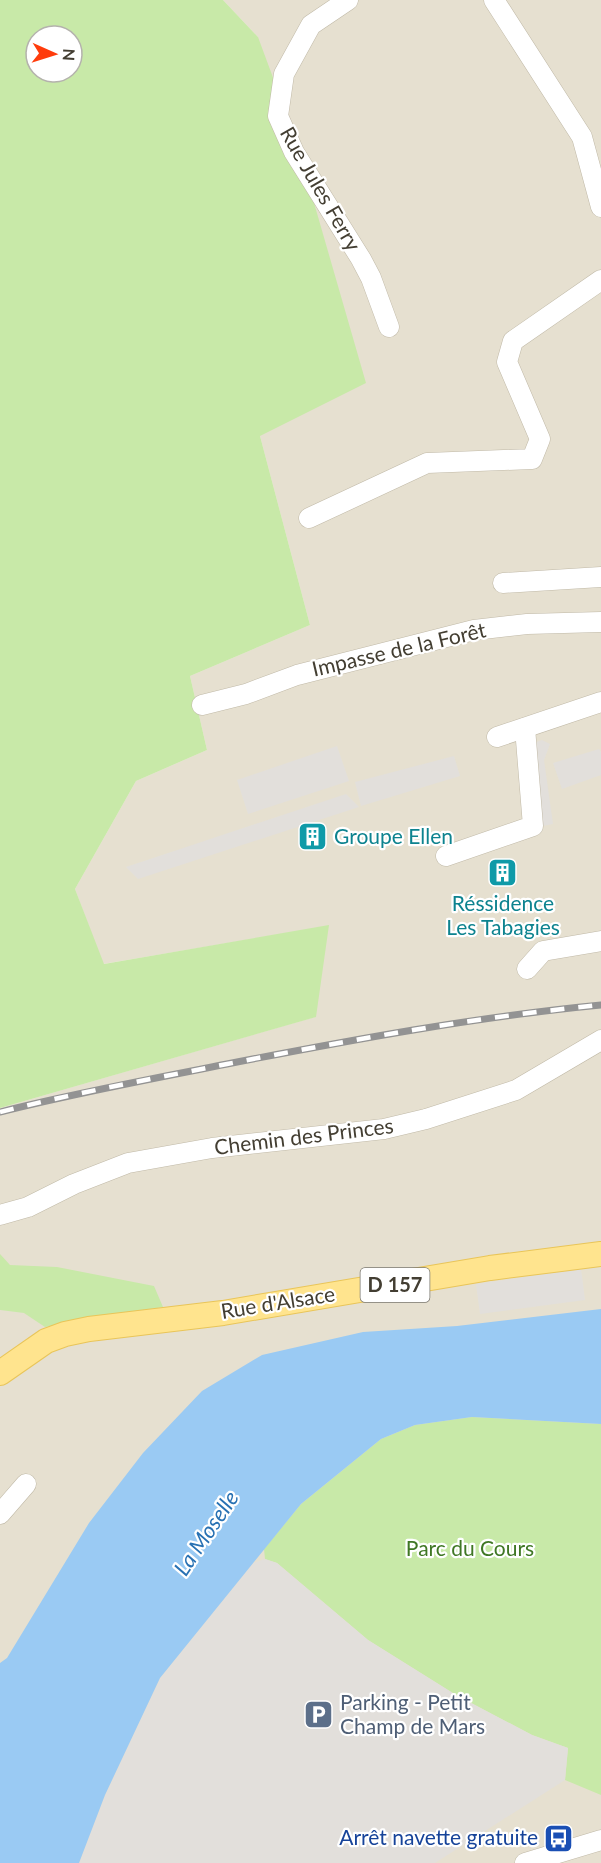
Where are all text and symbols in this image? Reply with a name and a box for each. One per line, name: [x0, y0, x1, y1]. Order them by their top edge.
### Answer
north arrow: [24, 24, 84, 84]
text: N: [60, 48, 79, 61]
street label: Rue Jules Ferry: [276, 122, 367, 255]
street label: Impasse de la Forêt: [309, 616, 488, 681]
building icon: Groupe Ellen: [297, 821, 329, 853]
place label: Groupe Ellen: [334, 823, 453, 848]
building icon: Réssidence Les Tabagies: [487, 857, 519, 889]
place label: Réssidence Les Tabagies: [446, 890, 560, 939]
street label: Chemin des Princes: [213, 1112, 395, 1159]
road number: D 157: [360, 1268, 430, 1302]
street label: Rue d'Alsace: [219, 1280, 337, 1323]
water label: La Moselle: [167, 1485, 244, 1580]
park label: Parc du Cours: [406, 1535, 534, 1560]
place label: Parking - Petit Champ de Mars: [340, 1689, 485, 1738]
parking icon: Parking - Petit Champ de Mars: [303, 1699, 335, 1731]
bus stop icon: Arrêt navette gratuite: [543, 1822, 575, 1854]
place label: Arrêt navette gratuite: [339, 1824, 538, 1849]

